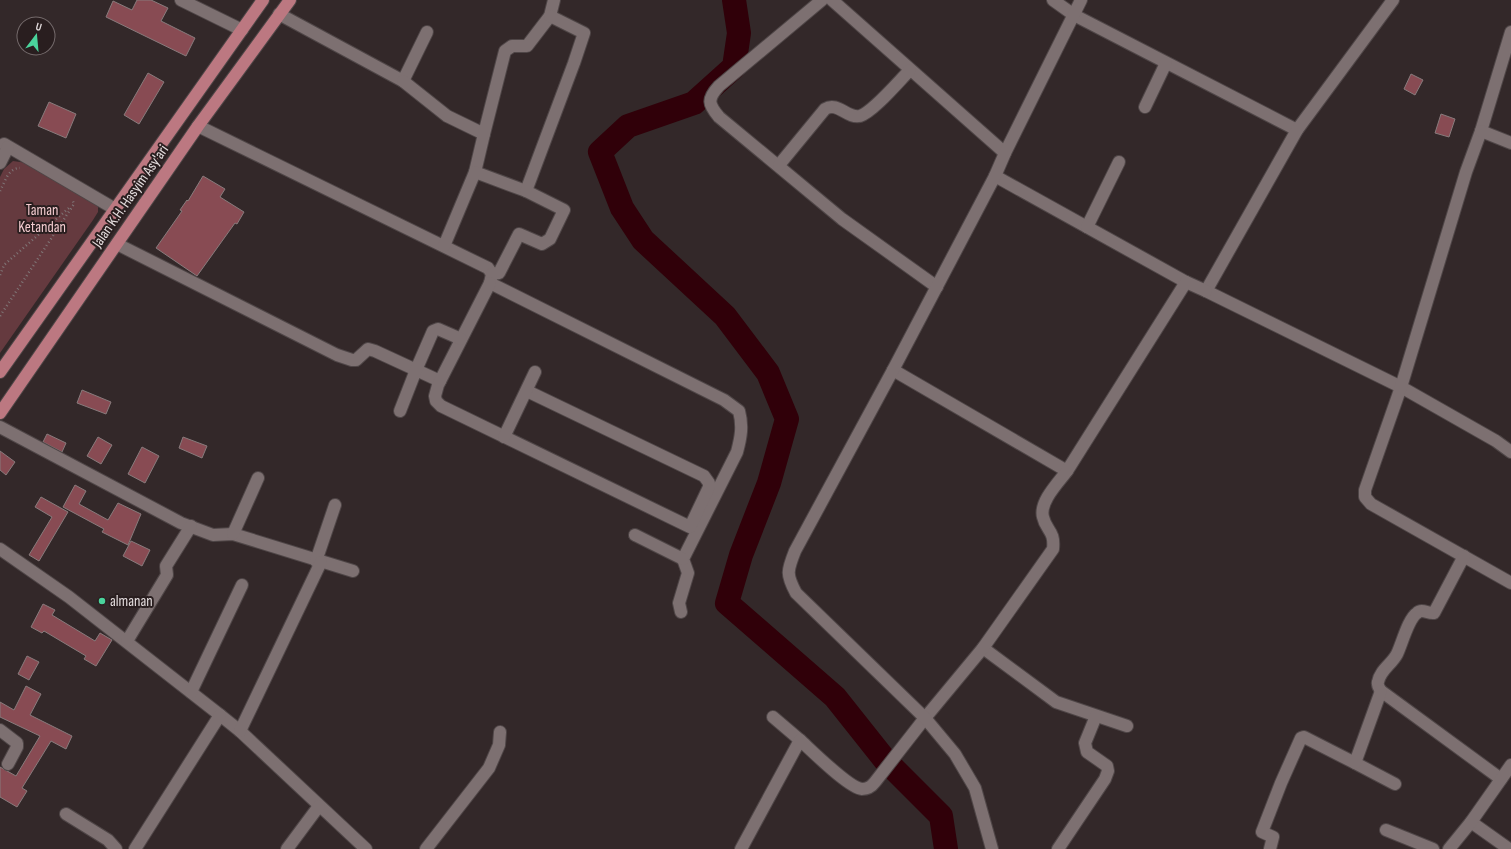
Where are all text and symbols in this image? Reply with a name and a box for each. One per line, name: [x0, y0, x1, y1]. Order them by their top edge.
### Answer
north arrow: [16, 16, 56, 56]
text: U: [34, 20, 43, 34]
street label: Jalan K.H. Hasyim Asy'ari: [87, 141, 173, 252]
park label: Taman Ketandan: [18, 201, 66, 237]
place label: almanan: [110, 592, 153, 611]
marker: almanan: [97, 596, 107, 606]

